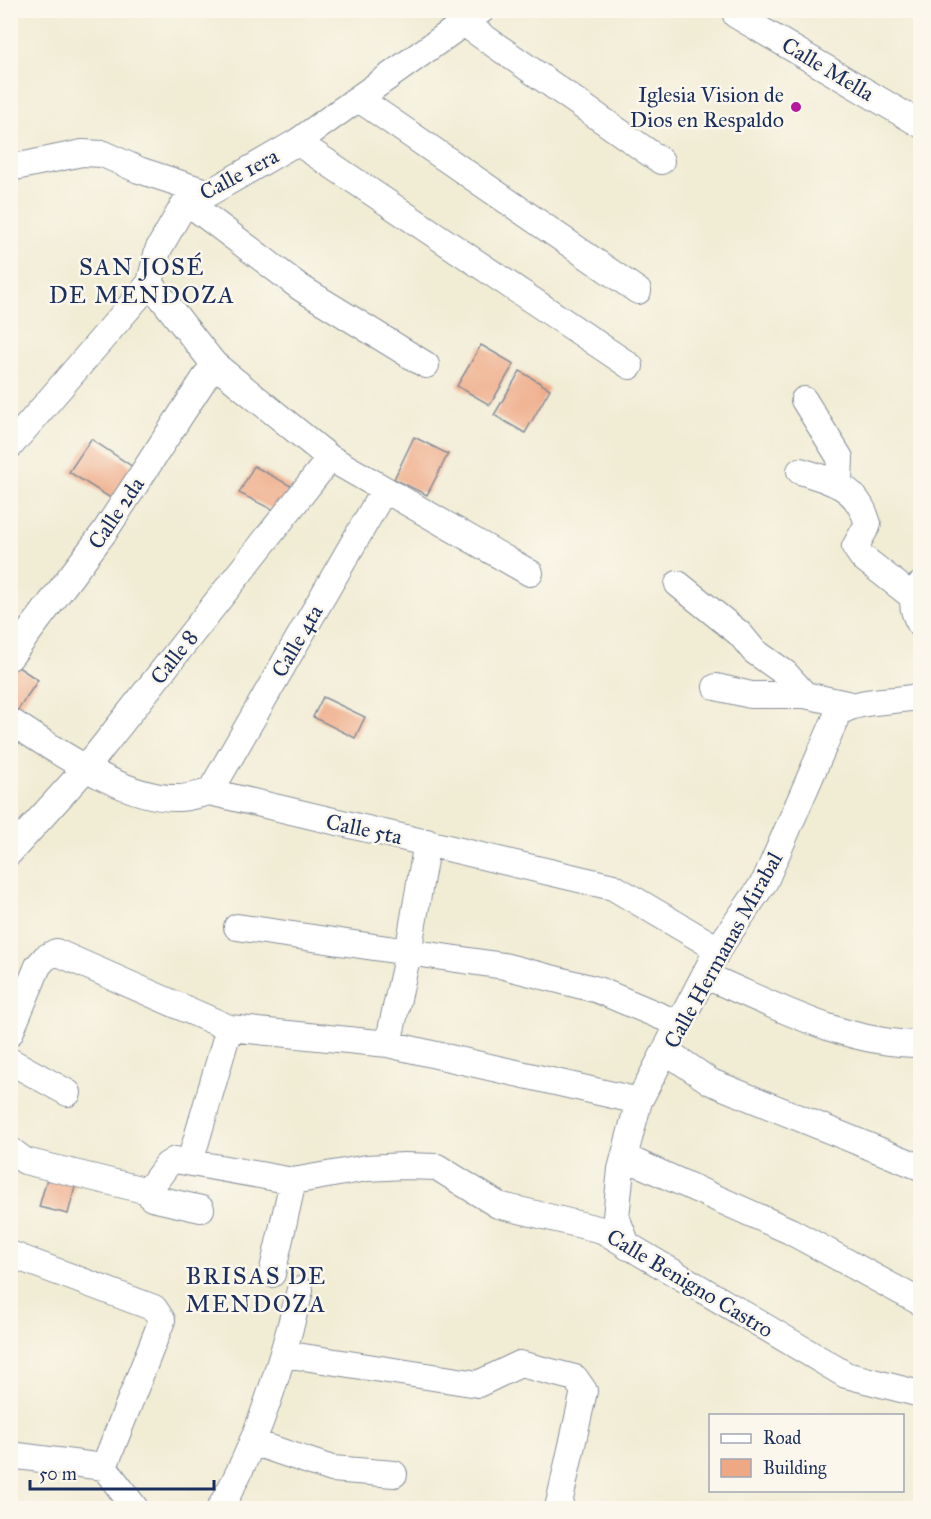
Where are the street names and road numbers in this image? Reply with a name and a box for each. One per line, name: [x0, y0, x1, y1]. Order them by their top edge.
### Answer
street label: Calle Mella: [777, 31, 880, 107]
street label: Calle 1era: [195, 142, 284, 206]
street label: Calle 2da: [82, 471, 150, 554]
street label: Calle 4ta: [265, 599, 329, 682]
street label: Calle 8: [144, 624, 204, 690]
street label: Calle 5ta: [323, 808, 405, 850]
street label: Calle Hermanas Mirabal: [658, 847, 788, 1053]
street label: Calle Benigno Castro: [602, 1223, 778, 1343]

